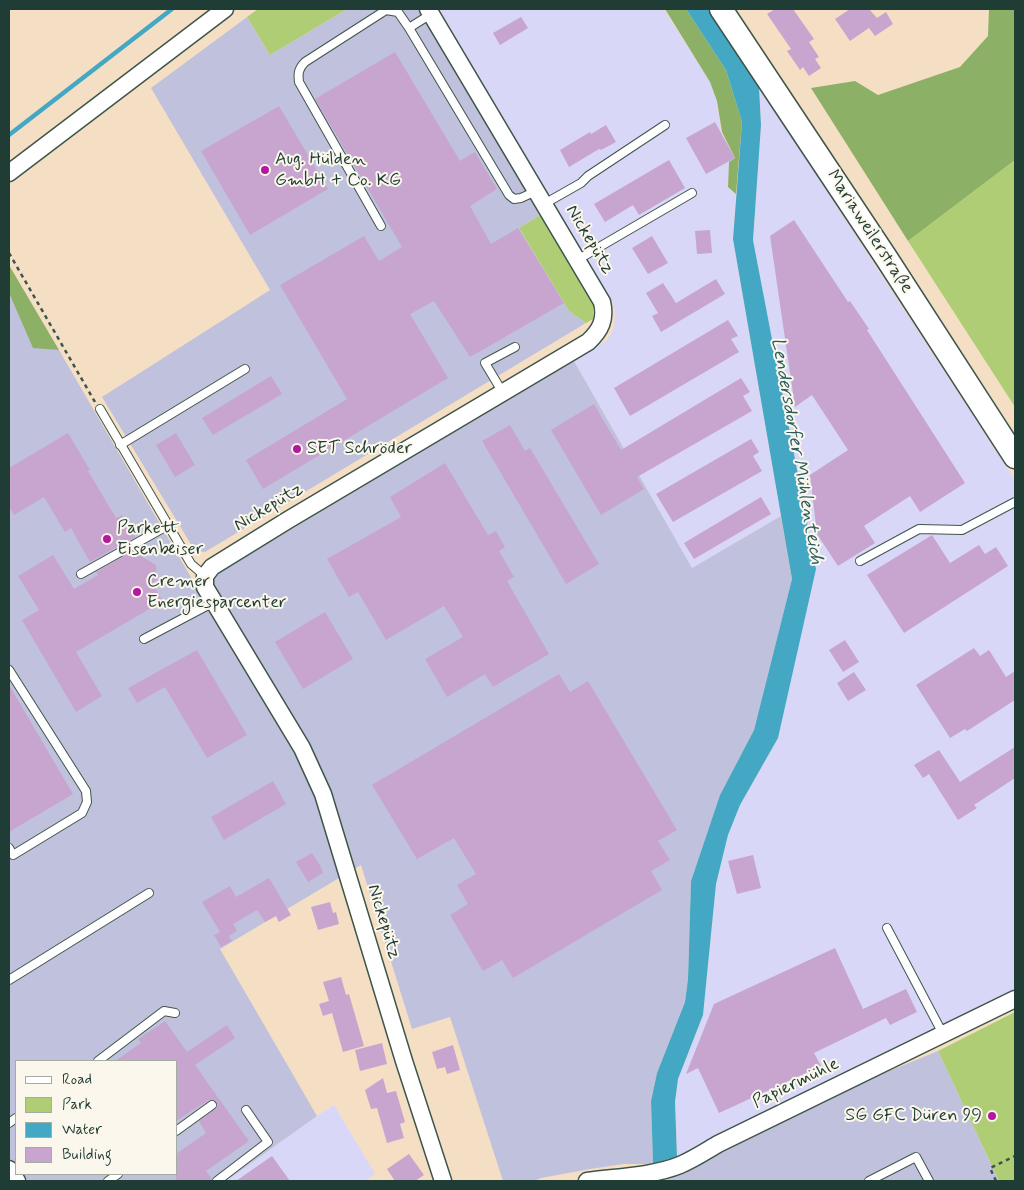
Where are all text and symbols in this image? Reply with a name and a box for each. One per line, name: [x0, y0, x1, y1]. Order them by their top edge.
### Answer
place label: Aug. Hülden GmbH + Co. KG: [275, 149, 401, 192]
marker: Aug. Hülden GmbH + Co. KG: [259, 164, 271, 176]
street label: Mariaweilerstraße: [821, 166, 917, 298]
street label: Nickepütz: [560, 201, 618, 279]
water label: Lendersdorfer Mühlenteich: [765, 336, 827, 566]
place label: SET Schröder: [307, 438, 412, 460]
marker: SET Schröder: [291, 443, 303, 455]
street label: Nickepütz: [230, 479, 308, 537]
place label: Parkett Eisenbeiser: [117, 518, 203, 560]
marker: Parkett Eisenbeiser: [101, 533, 113, 545]
place label: Cremer Energiesparcenter: [147, 571, 287, 614]
marker: Cremer Energiesparcenter: [131, 586, 143, 598]
street label: Nickepütz: [361, 882, 405, 962]
street label: Papiermühle: [749, 1054, 843, 1114]
legend: [15, 1060, 178, 1175]
text: Road: [62, 1070, 92, 1090]
text: Park: [62, 1095, 92, 1115]
place label: SG GFC Düren 99: [845, 1105, 982, 1127]
marker: SG GFC Düren 99: [986, 1110, 998, 1122]
text: Water: [62, 1120, 102, 1140]
text: Building: [62, 1145, 112, 1165]

